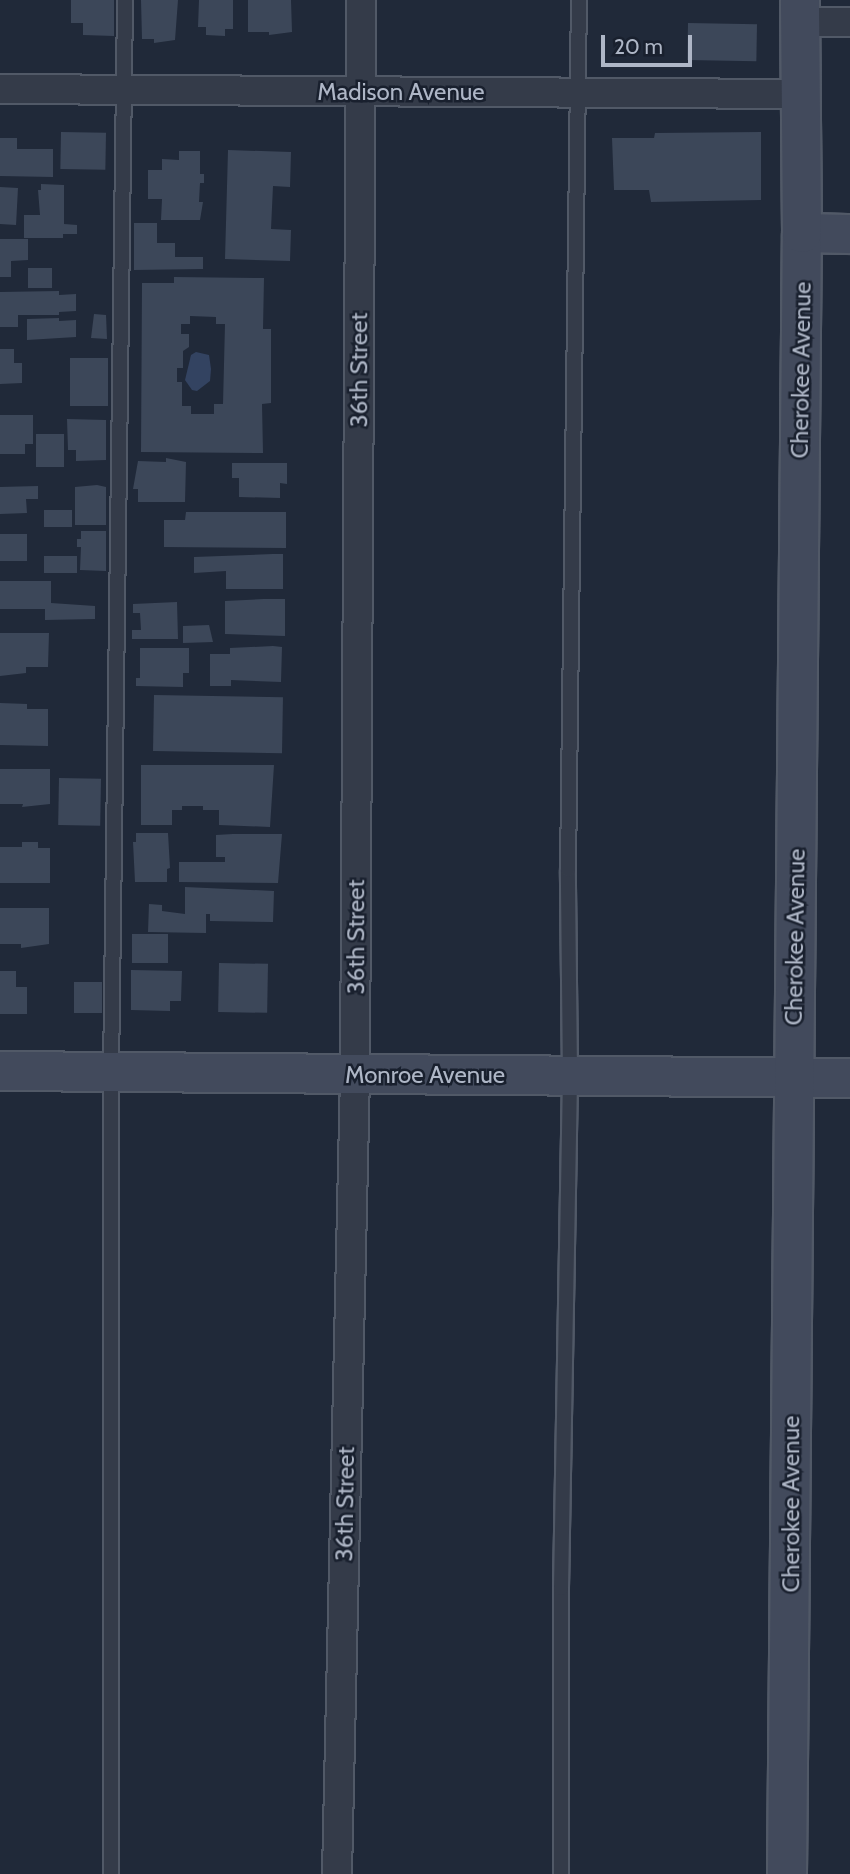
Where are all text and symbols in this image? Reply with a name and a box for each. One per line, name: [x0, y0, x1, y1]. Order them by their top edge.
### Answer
scale bar: [605, 21, 696, 65]
text: 20 m: [614, 34, 663, 59]
street label: Madison Avenue: [317, 78, 485, 106]
street label: Cherokee Avenue: [785, 281, 817, 459]
street label: 36th Street: [345, 313, 373, 427]
street label: Cherokee Avenue: [779, 848, 811, 1026]
street label: 36th Street: [342, 880, 370, 994]
street label: Monroe Avenue: [345, 1061, 505, 1089]
street label: Cherokee Avenue: [777, 1416, 805, 1592]
street label: 36th Street: [330, 1446, 360, 1562]

